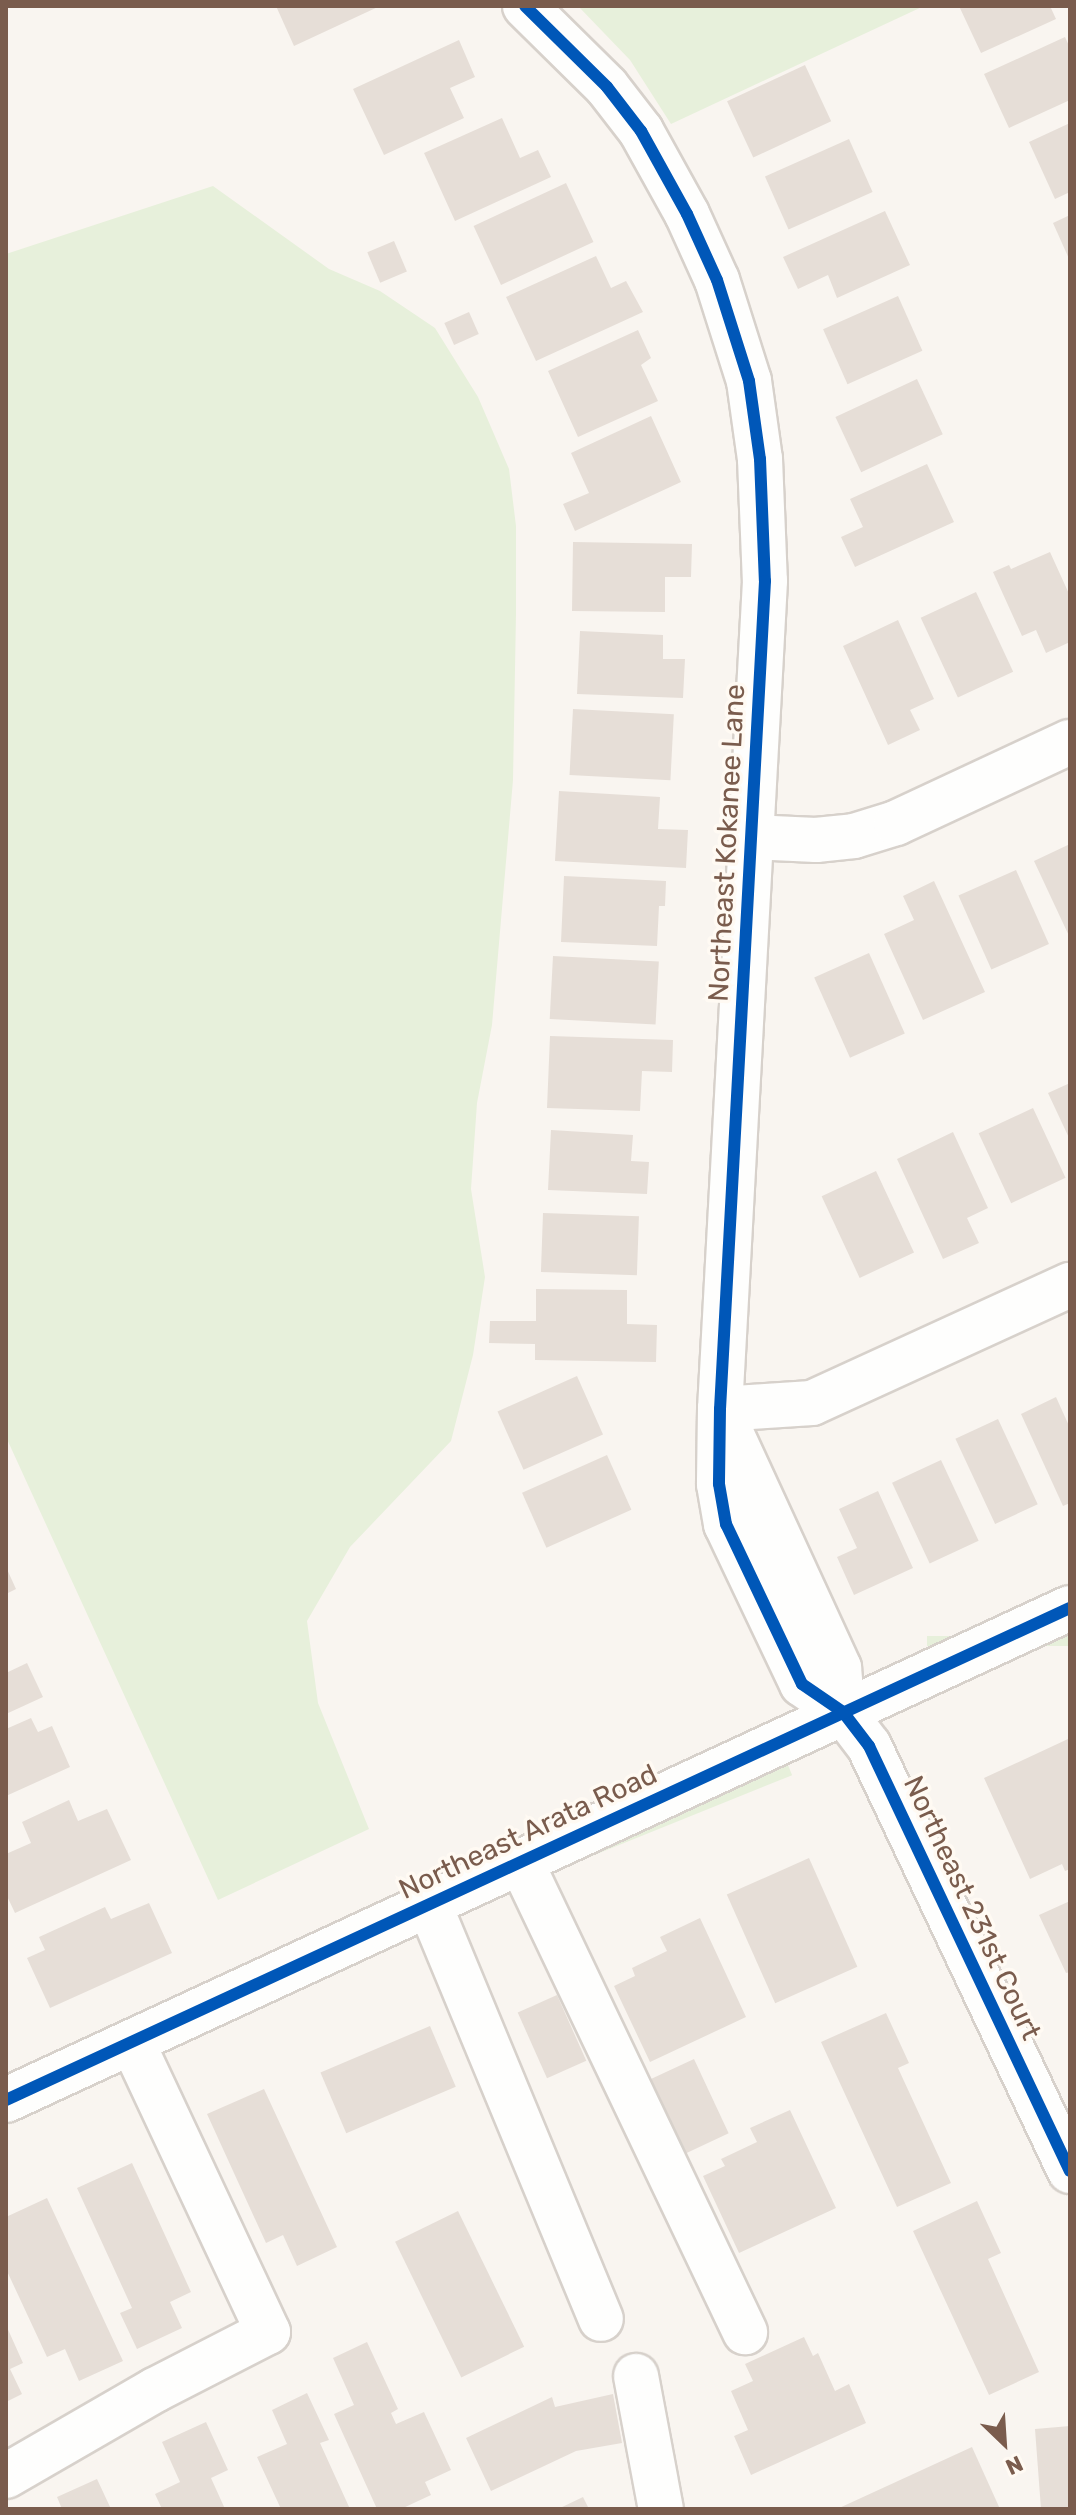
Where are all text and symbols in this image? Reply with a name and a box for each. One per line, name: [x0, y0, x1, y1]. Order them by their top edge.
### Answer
street label: Northeast Kokanee Lane: [702, 683, 752, 1003]
street label: Northeast Arata Road: [393, 1757, 663, 1907]
street label: Northeast 231st Court: [896, 1771, 1048, 2045]
north arrow: [964, 2403, 1044, 2483]
text: N: [1001, 2450, 1027, 2481]

